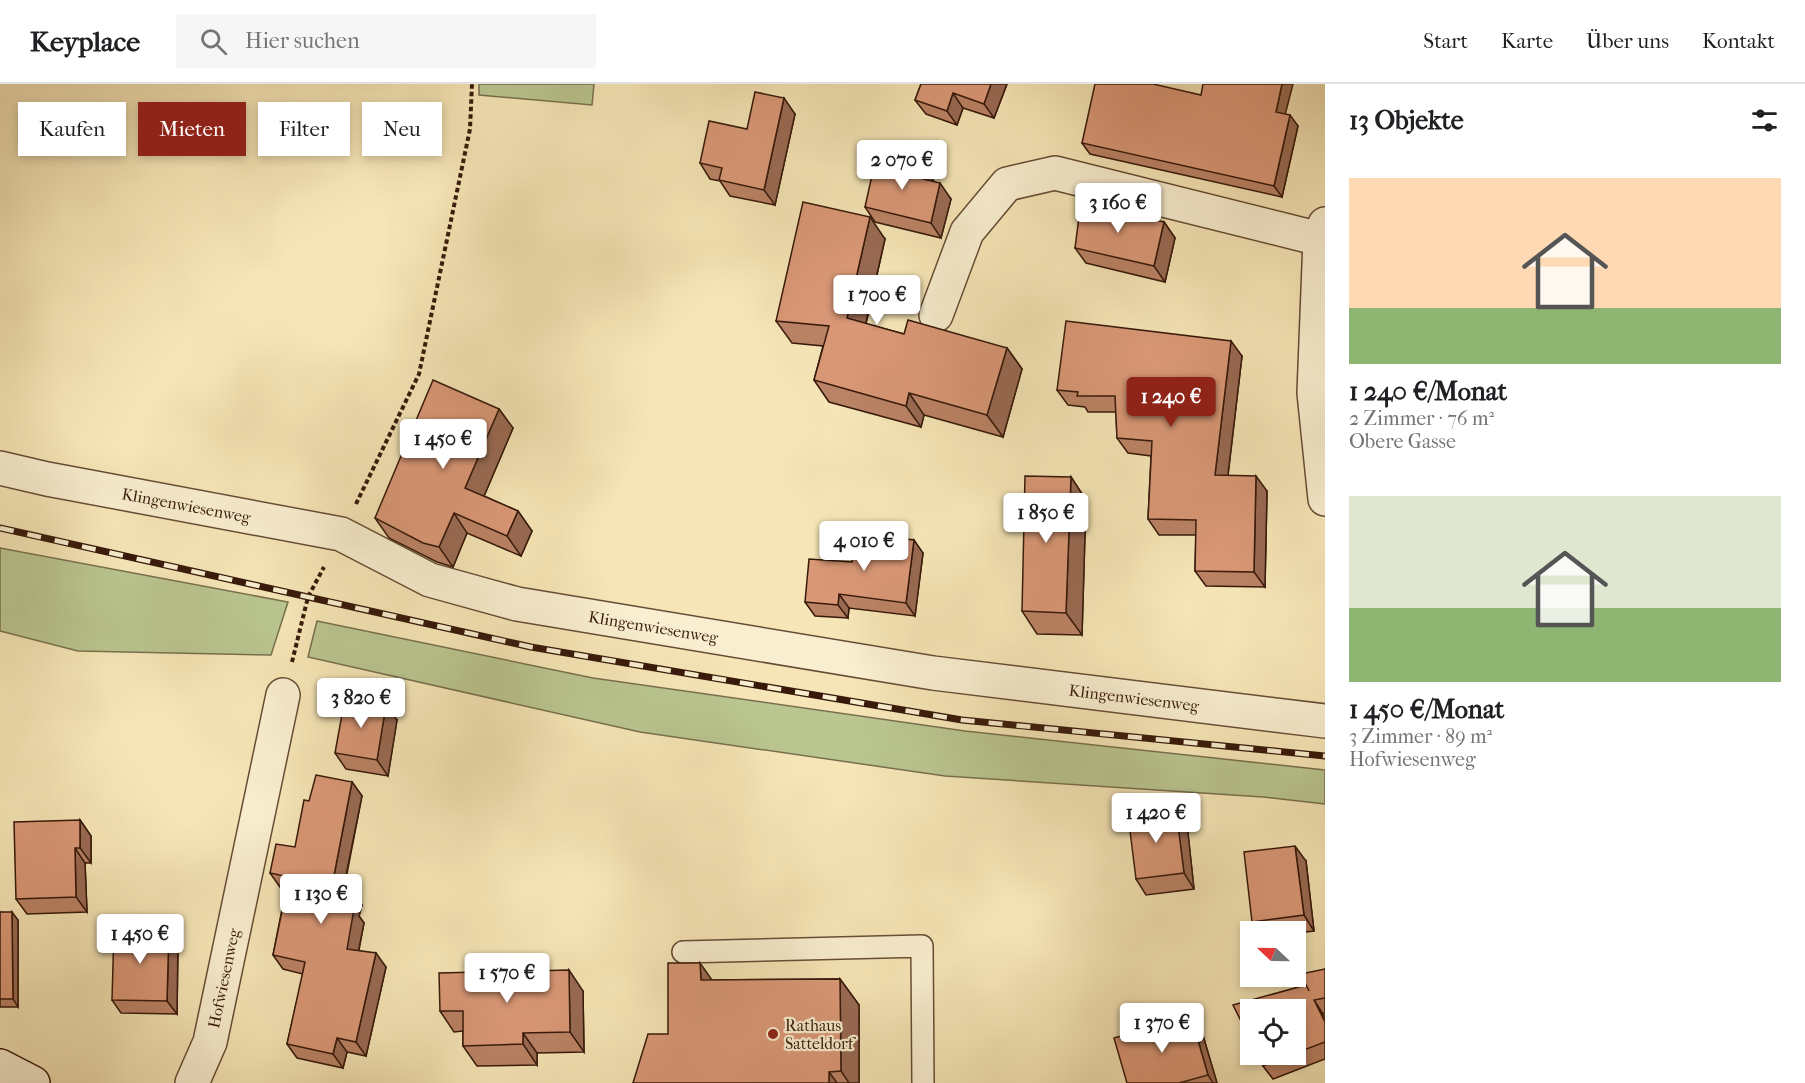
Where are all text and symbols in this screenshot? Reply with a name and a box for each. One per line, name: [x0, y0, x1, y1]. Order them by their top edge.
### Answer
search box: [176, 14, 596, 68]
text: Keyplace: [30, 25, 140, 58]
icon: search: [197, 25, 230, 58]
text: Hier suchen: [245, 28, 360, 54]
text: Start: [1423, 29, 1468, 53]
text: Karte: [1501, 29, 1553, 53]
text: Über uns: [1586, 29, 1669, 53]
text: Kontakt: [1702, 29, 1775, 53]
chip: Kaufen: [18, 102, 126, 156]
chip: Mieten: [138, 102, 246, 156]
chip: Filter: [258, 102, 350, 156]
chip: Neu: [362, 102, 442, 156]
icon: filters: [1748, 104, 1781, 137]
text: 13 Objekte: [1349, 105, 1464, 136]
pin: 2 070 €: [847, 140, 957, 191]
text: 2 070 €: [871, 148, 933, 171]
pin: 3 160 €: [1063, 183, 1173, 234]
text: 3 160 €: [1089, 191, 1147, 214]
icon: home: [1511, 217, 1619, 325]
pin: 1 700 €: [822, 275, 932, 326]
text: 1 700 €: [847, 283, 907, 306]
text: 1 240 €/Monat: [1349, 376, 1507, 407]
pin: 1 240 €: [1116, 377, 1226, 428]
text: 1 240 €: [1141, 385, 1201, 408]
text: 2 Zimmer · 76 m²: [1349, 407, 1494, 430]
pin: 1 450 €: [388, 419, 498, 470]
text: 1 450 €: [414, 427, 472, 450]
text: Obere Gasse: [1349, 430, 1456, 453]
street label: Klingenwiesenweg: [120, 484, 253, 527]
pin: 1 850 €: [991, 493, 1101, 544]
text: 1 850 €: [1017, 501, 1075, 524]
pin: 4 010 €: [809, 521, 919, 572]
text: 4 010 €: [833, 529, 895, 552]
icon: home: [1511, 535, 1619, 643]
street label: Klingenwiesenweg: [587, 607, 720, 647]
pin: 3 820 €: [306, 678, 416, 729]
street label: Klingenwiesenweg: [1068, 681, 1201, 716]
text: 3 820 €: [331, 686, 391, 709]
text: 1 450 €/Monat: [1349, 694, 1504, 725]
text: 3 Zimmer · 89 m²: [1349, 725, 1492, 748]
text: Hofwiesenweg: [1349, 748, 1476, 771]
pin: 1 420 €: [1101, 793, 1211, 844]
text: 1 420 €: [1126, 801, 1186, 824]
pin: 1 130 €: [266, 874, 376, 925]
text: 1 130 €: [294, 882, 348, 905]
pin: 1 450 €: [85, 914, 195, 965]
north arrow: [1240, 921, 1306, 987]
map controls: [1240, 921, 1306, 1065]
text: 1 450 €: [111, 922, 169, 945]
street label: Hofwiesenweg: [204, 926, 244, 1030]
pin: 1 570 €: [452, 953, 562, 1004]
text: 1 570 €: [479, 961, 535, 984]
button: locate: [1240, 999, 1306, 1065]
pin: 1 370 €: [1107, 1003, 1217, 1054]
text: 1 370 €: [1134, 1011, 1190, 1034]
place label: Rathaus Satteldorf: [785, 1016, 857, 1053]
marker: Rathaus Satteldorf: [766, 1027, 780, 1041]

